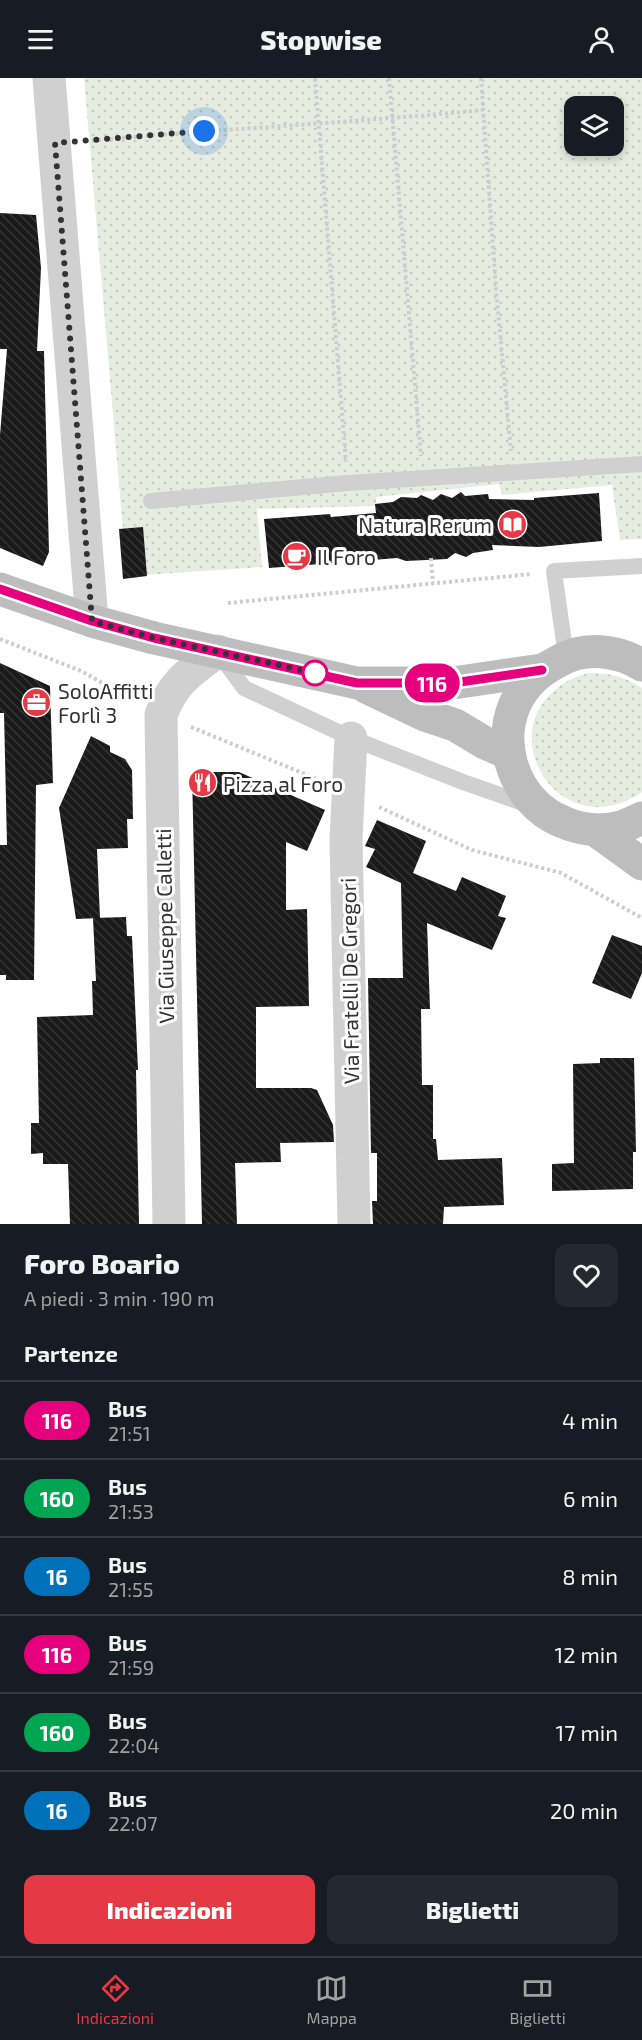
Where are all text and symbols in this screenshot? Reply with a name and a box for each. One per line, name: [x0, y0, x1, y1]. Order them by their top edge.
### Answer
icon: menu: [24, 23, 57, 56]
text: Stopwise: [260, 23, 382, 55]
icon: person: [585, 23, 618, 56]
map controls: [564, 96, 624, 156]
button: layers: [564, 96, 624, 156]
your location: [189, 116, 219, 146]
library icon: Natura Rerum: [497, 508, 529, 540]
place label: Natura Rerum: [358, 512, 492, 537]
cafe icon: Il Foro: [280, 540, 312, 572]
place label: Il Foro: [317, 544, 376, 569]
unlabelled marker: [302, 660, 328, 686]
line badge: 116: [398, 664, 466, 702]
text: 116: [417, 671, 447, 696]
place label: SoloAffitti Forlì 3: [58, 678, 154, 727]
office icon: SoloAffitti Forlì 3: [21, 686, 53, 718]
restaurant icon: Pizza al Foro: [186, 767, 218, 799]
place label: Pizza al Foro: [223, 771, 343, 796]
street label: Via Giuseppe Calletti: [150, 828, 178, 1024]
street label: Via Fratelli De Gregori: [335, 878, 363, 1084]
button: heart: [555, 1244, 618, 1307]
text: Foro Boario: [24, 1246, 180, 1280]
text: A piedi · 3 min · 190 m: [24, 1286, 215, 1310]
text: Partenze: [24, 1340, 118, 1366]
text: Bus: [108, 1395, 147, 1421]
text: 4 min: [562, 1407, 618, 1433]
text: 116: [42, 1408, 72, 1433]
text: 21:51: [108, 1421, 151, 1445]
text: Bus: [108, 1473, 147, 1499]
text: 6 min: [563, 1485, 618, 1511]
text: 160: [40, 1486, 74, 1511]
text: 21:53: [108, 1499, 154, 1523]
text: Bus: [108, 1551, 147, 1577]
text: 8 min: [562, 1563, 618, 1589]
text: 16: [46, 1564, 68, 1589]
text: 21:55: [108, 1577, 153, 1601]
text: Bus: [108, 1629, 147, 1655]
text: 12 min: [554, 1641, 618, 1667]
text: 116: [42, 1642, 72, 1667]
text: 21:59: [108, 1655, 154, 1679]
text: Bus: [108, 1707, 147, 1733]
text: 17 min: [556, 1719, 618, 1745]
text: 160: [40, 1720, 74, 1745]
text: 22:04: [108, 1733, 160, 1757]
text: Bus: [108, 1785, 147, 1811]
text: 20 min: [550, 1797, 618, 1823]
text: 16: [46, 1798, 68, 1823]
text: 22:07: [108, 1811, 158, 1835]
button: Indicazioni: [24, 1875, 315, 1944]
button: Biglietti: [327, 1875, 618, 1944]
tab: Indicazioni: [76, 1972, 154, 2027]
tab: Mappa: [307, 1972, 357, 2027]
tab: Biglietti: [509, 1972, 566, 2027]

